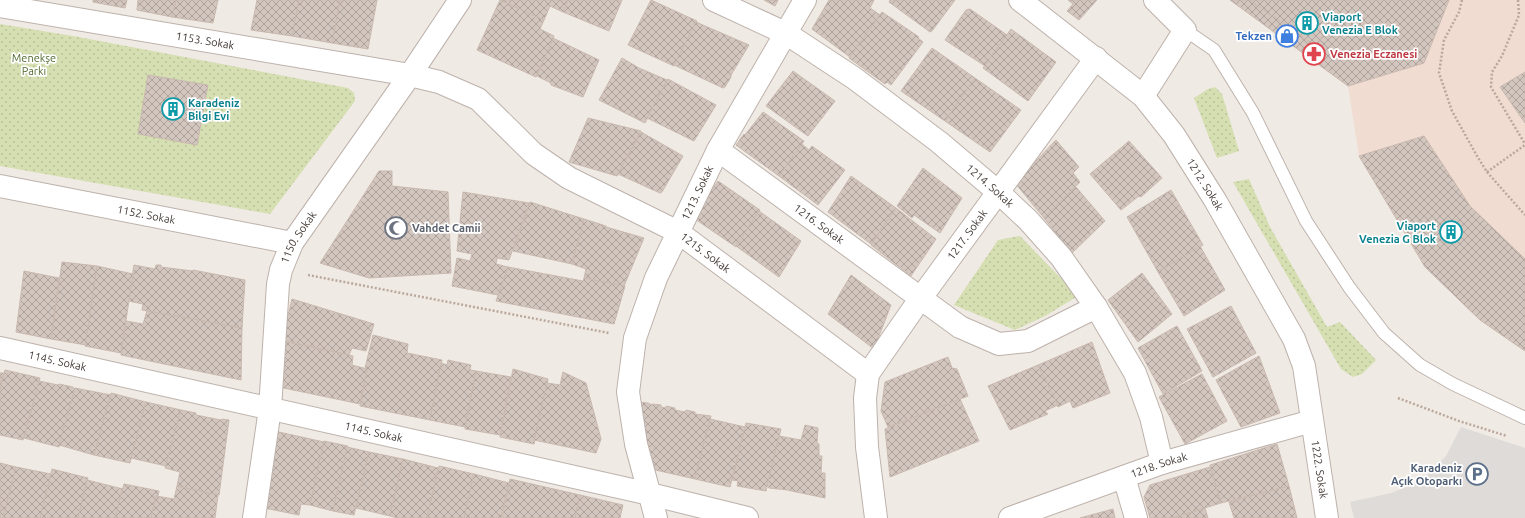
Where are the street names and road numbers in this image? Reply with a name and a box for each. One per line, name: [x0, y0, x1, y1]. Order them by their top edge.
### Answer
street label: 1153. Sokak: [175, 30, 236, 51]
street label: 1212. Sokak: [1184, 156, 1226, 213]
street label: 1214. Sokak: [964, 162, 1016, 210]
street label: 1213. Sokak: [679, 163, 716, 222]
street label: 1216. Sokak: [792, 202, 847, 246]
street label: 1152. Sokak: [116, 203, 177, 226]
street label: 1217. Sokak: [945, 207, 990, 262]
street label: 1150. Sokak: [278, 208, 319, 265]
street label: 1215. Sokak: [678, 230, 733, 275]
street label: 1145. Sokak: [27, 349, 88, 373]
street label: 1145. Sokak: [344, 420, 404, 444]
street label: 1222. Sokak: [1309, 439, 1330, 500]
street label: 1218. Sokak: [1129, 450, 1189, 480]

